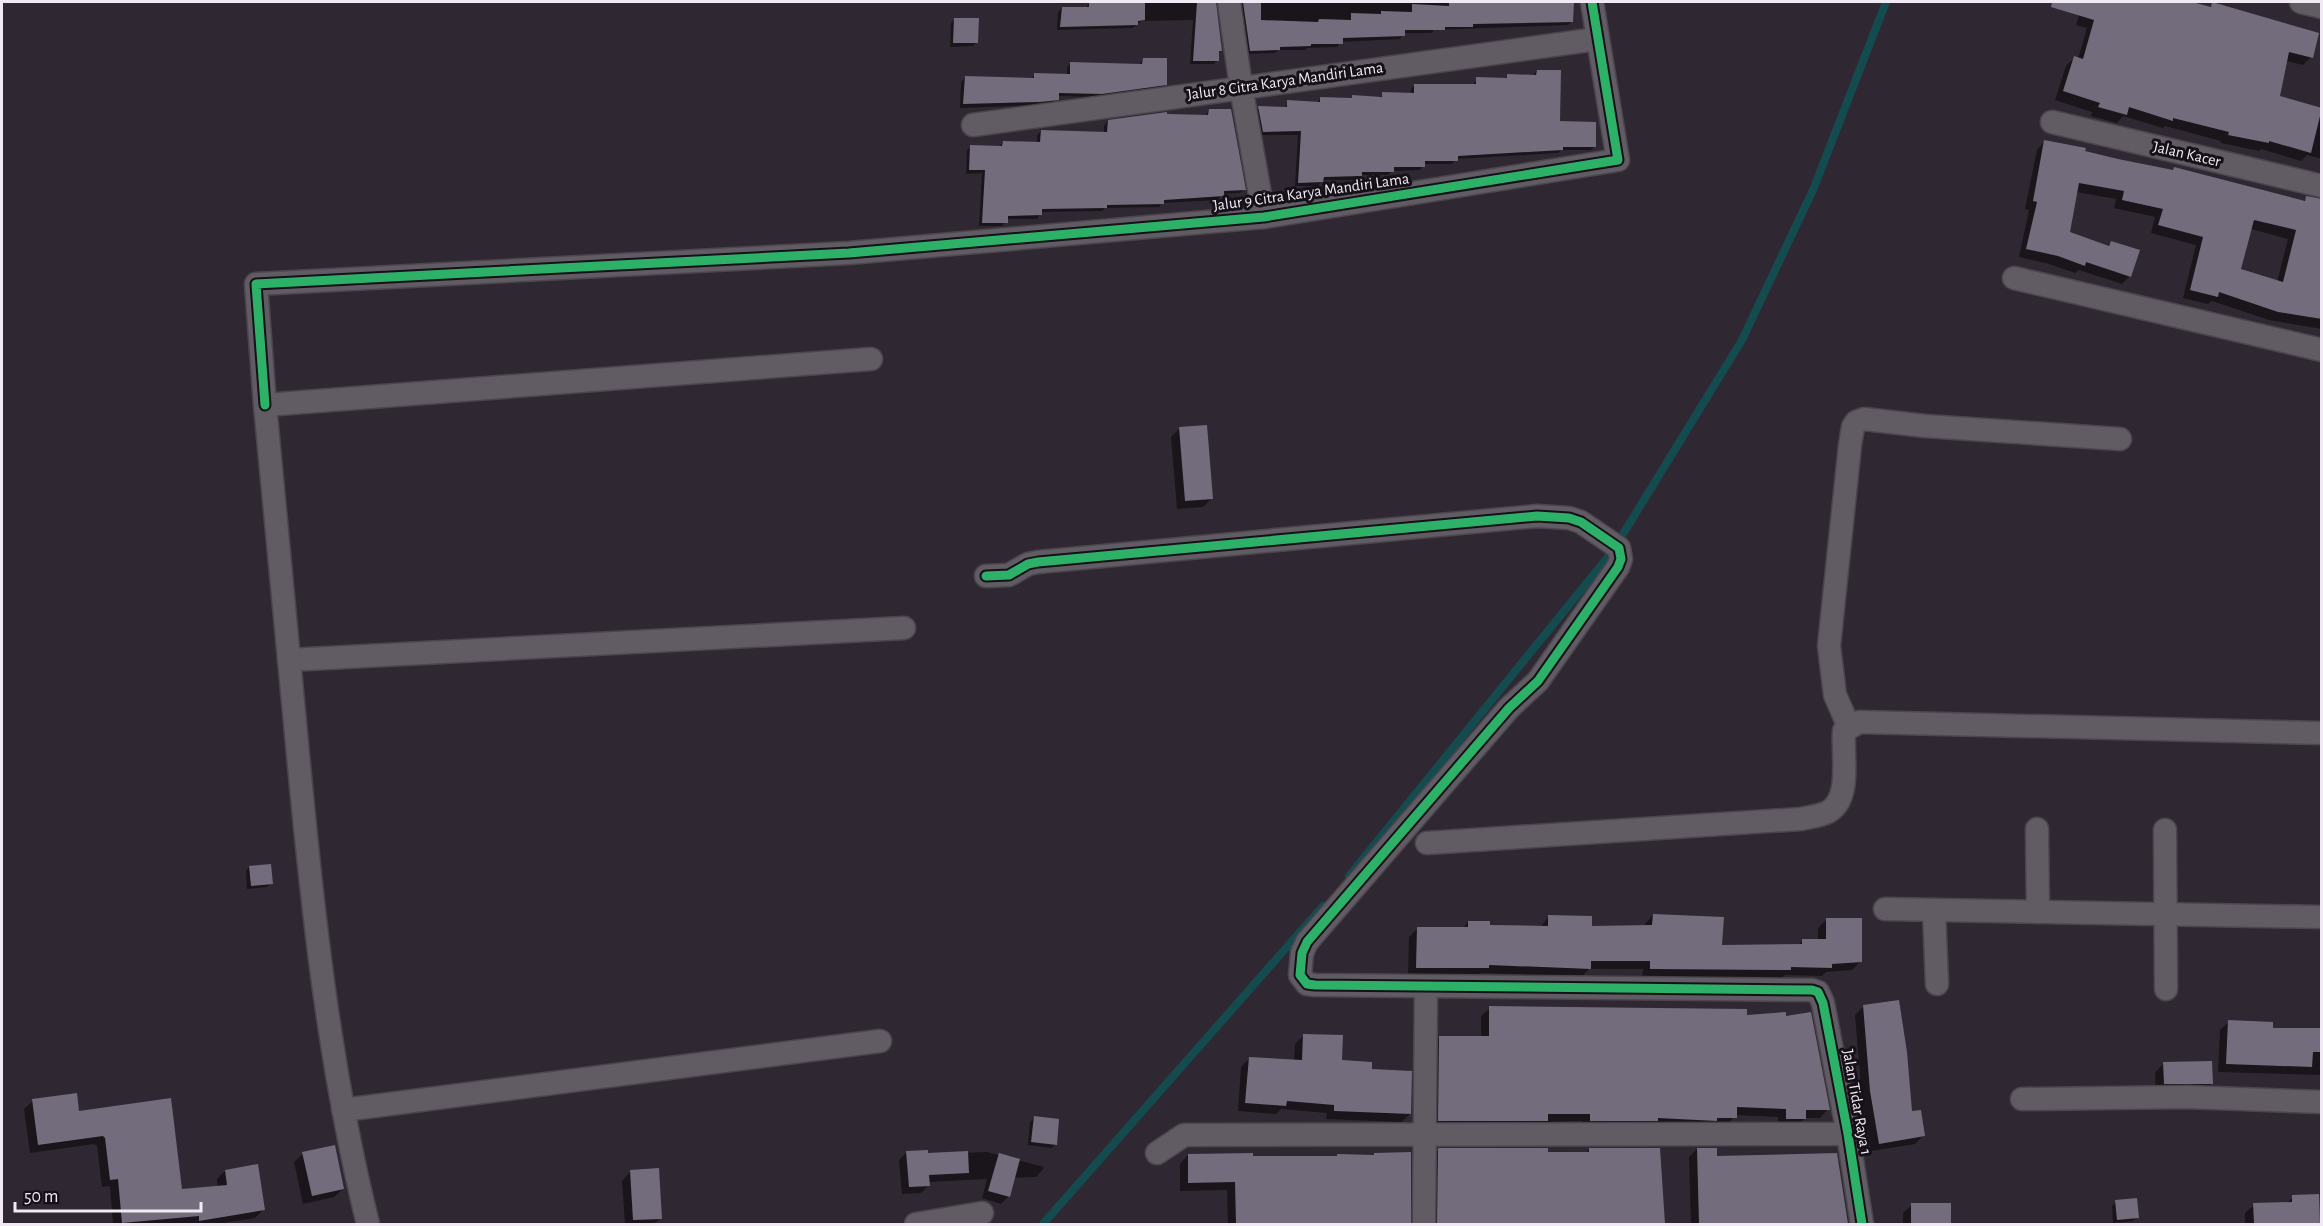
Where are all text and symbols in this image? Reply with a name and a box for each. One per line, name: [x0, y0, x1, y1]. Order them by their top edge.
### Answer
street label: Jalur 8 Citra Karya Mandiri Lama: [1186, 59, 1384, 104]
street label: Jalan Kacer: [2152, 138, 2223, 170]
street label: Jalur 9 Citra Karya Mandiri Lama: [1212, 170, 1410, 215]
street label: Jalan Tidar Raya 1: [1839, 1048, 1874, 1156]
scale bar: [15, 1175, 201, 1213]
text: 50 m: [24, 1188, 58, 1206]

